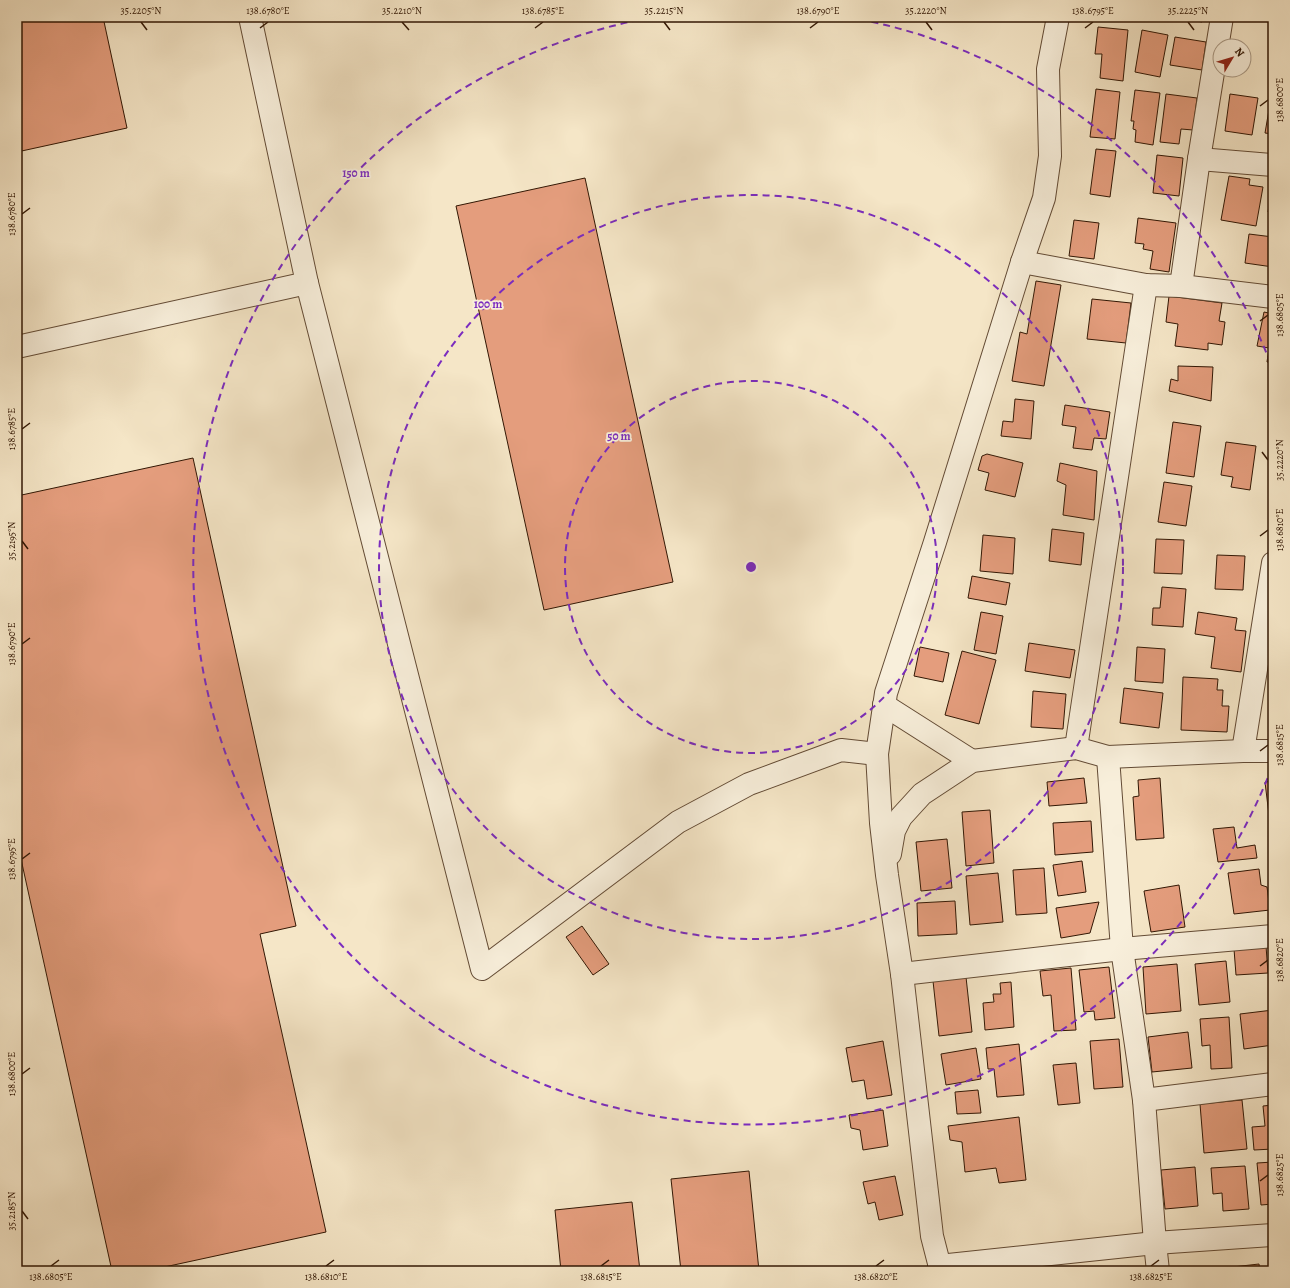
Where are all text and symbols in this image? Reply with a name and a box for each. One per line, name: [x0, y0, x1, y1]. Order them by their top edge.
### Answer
text: 35.2205°N: [121, 4, 161, 17]
text: 138.6780°E: [246, 4, 290, 17]
text: 35.2210°N: [382, 4, 422, 17]
text: 138.6785°E: [522, 4, 564, 17]
text: 35.2215°N: [645, 4, 683, 17]
text: 138.6790°E: [796, 4, 840, 17]
text: 35.2220°N: [905, 4, 947, 17]
text: 138.6795°E: [1072, 4, 1114, 17]
text: 35.2225°N: [1168, 4, 1208, 17]
north arrow: [1212, 38, 1252, 78]
text: N: [1231, 44, 1248, 60]
text: 138.6800°E: [1273, 78, 1286, 122]
text: 150 m: [342, 165, 370, 181]
text: 138.6780°E: [5, 192, 18, 236]
text: 138.6805°E: [1273, 293, 1286, 337]
text: 100 m: [474, 296, 502, 312]
text: 138.6785°E: [5, 408, 18, 450]
text: 50 m: [607, 428, 631, 444]
text: 35.2220°N: [1273, 439, 1286, 481]
text: 138.6810°E: [1273, 509, 1286, 551]
text: 35.2195°N: [5, 522, 18, 560]
centre of rings: [744, 560, 758, 574]
text: 138.6790°E: [5, 622, 18, 666]
text: 138.6815°E: [1273, 724, 1286, 766]
text: 138.6795°E: [5, 838, 18, 880]
text: 138.6820°E: [1273, 938, 1286, 982]
text: 138.6800°E: [5, 1052, 18, 1096]
text: 138.6825°E: [1273, 1153, 1286, 1196]
text: 35.2185°N: [5, 1191, 18, 1231]
text: 138.6805°E: [29, 1270, 73, 1283]
text: 138.6810°E: [305, 1270, 347, 1283]
text: 138.6815°E: [580, 1270, 622, 1283]
text: 138.6820°E: [854, 1270, 898, 1283]
text: 138.6825°E: [1130, 1270, 1173, 1283]

